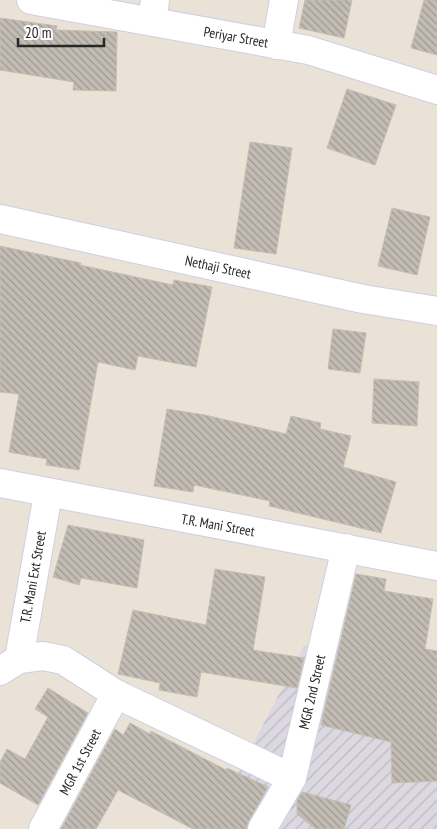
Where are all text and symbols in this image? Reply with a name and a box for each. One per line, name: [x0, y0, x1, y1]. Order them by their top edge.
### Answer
scale bar: [18, 15, 104, 47]
street label: Periyar Street: [202, 22, 270, 52]
text: 20 m: [25, 23, 51, 42]
street label: Nethaji Street: [183, 251, 253, 283]
street label: T.R. Mani Street: [180, 510, 256, 540]
street label: T.R. Mani Ext Street: [16, 529, 50, 624]
street label: MGR 2nd Street: [295, 653, 329, 731]
street label: MGR 1st Street: [55, 726, 105, 798]

